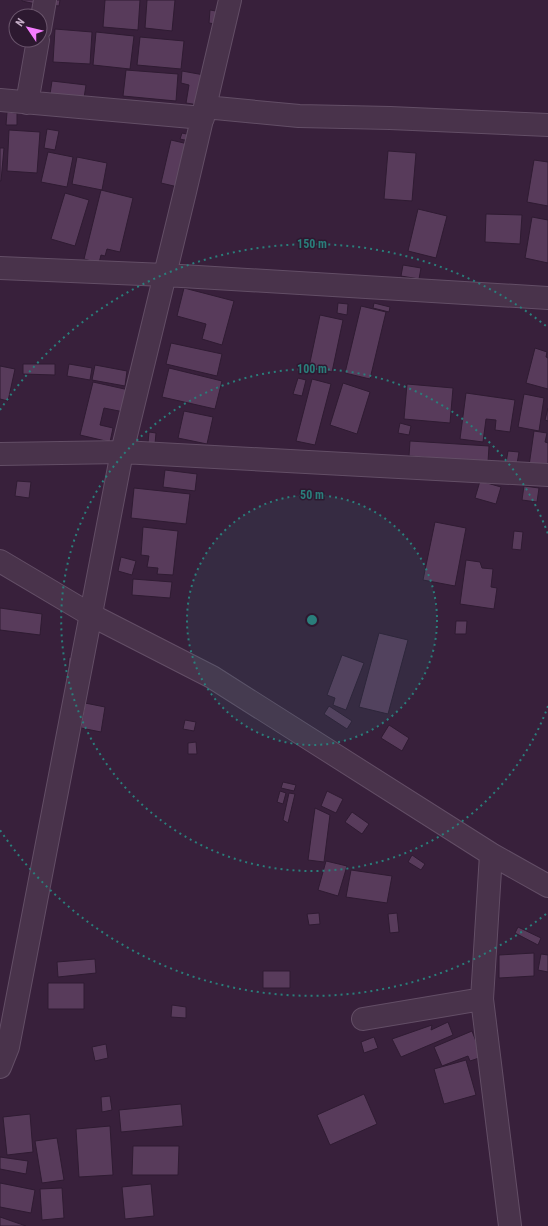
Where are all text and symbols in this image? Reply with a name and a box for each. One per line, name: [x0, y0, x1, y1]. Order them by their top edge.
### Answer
north arrow: [8, 8, 48, 48]
text: N: [13, 16, 28, 29]
text: 150 m: [297, 237, 327, 251]
text: 100 m: [297, 362, 327, 376]
text: 50 m: [300, 488, 324, 502]
centre of rings: [305, 613, 319, 627]

